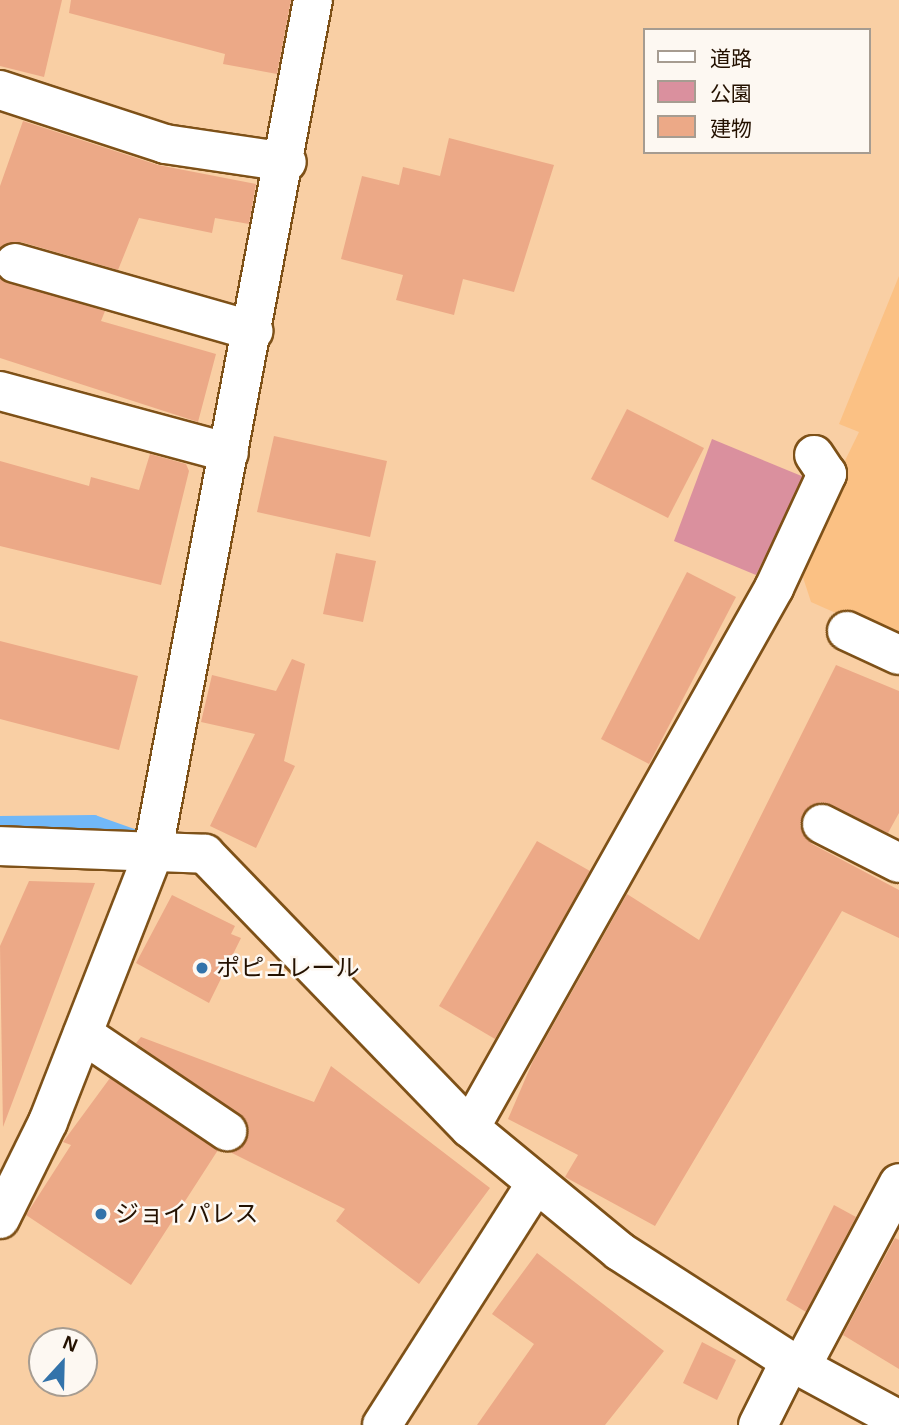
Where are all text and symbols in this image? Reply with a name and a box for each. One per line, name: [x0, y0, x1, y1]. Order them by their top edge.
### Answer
legend: [643, 28, 871, 154]
text: 道路: [710, 47, 752, 70]
text: 公園: [710, 82, 752, 105]
text: 建物: [710, 117, 752, 140]
place label: ポピュレール: [216, 954, 360, 982]
marker: ポピュレール: [194, 960, 210, 976]
place label: ジョイパレス: [115, 1200, 259, 1228]
marker: ジョイパレス: [93, 1206, 109, 1222]
north arrow: [28, 1327, 98, 1397]
text: N: [60, 1332, 81, 1356]

